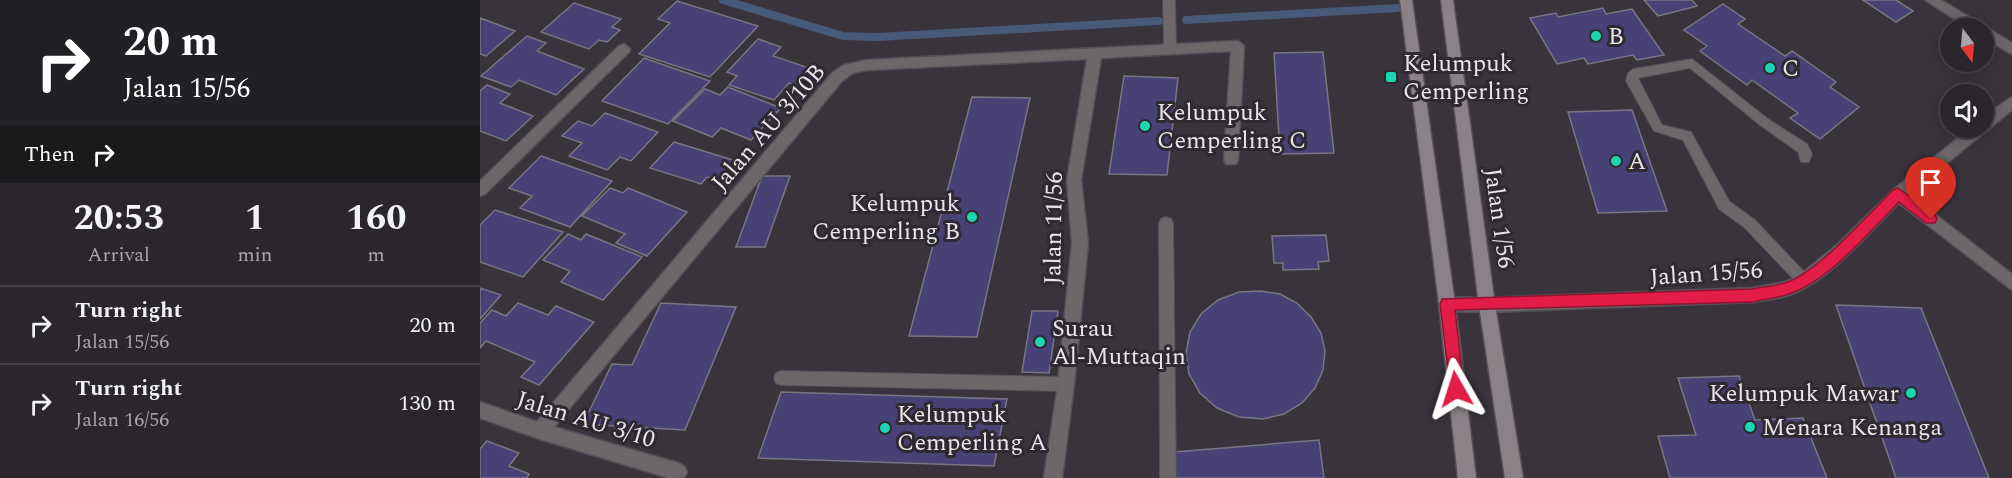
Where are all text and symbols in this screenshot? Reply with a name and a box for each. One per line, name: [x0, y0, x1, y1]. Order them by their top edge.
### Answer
text: 20 m: [123, 11, 218, 74]
north arrow: [1940, 18, 1994, 72]
map controls: [1940, 18, 1994, 138]
place label: B: [1608, 19, 1624, 55]
icon: right: [24, 24, 102, 102]
marker: B: [1589, 29, 1603, 43]
place label: Kelumpuk Cemperling: [1403, 46, 1529, 110]
place label: C: [1782, 51, 1799, 87]
street label: Jalan AU 3/10B: [703, 56, 835, 200]
marker: C: [1763, 61, 1777, 75]
text: Jalan 15/56: [123, 68, 250, 110]
marker: Kelumpuk Cemperling: [1384, 70, 1398, 84]
button: sound: [1940, 84, 1994, 138]
place label: Kelumpuk Cemperling C: [1157, 95, 1307, 159]
marker: Kelumpuk Cemperling C: [1138, 119, 1152, 133]
text: Then: [24, 138, 75, 171]
icon: right: [87, 138, 120, 171]
place label: A: [1628, 144, 1646, 180]
marker: A: [1609, 154, 1623, 168]
pin: [1905, 157, 1956, 219]
street label: Jalan 1/56: [1474, 166, 1524, 271]
icon: arrive: [1914, 166, 1947, 199]
street label: Jalan 11/56: [1035, 171, 1073, 285]
place label: Kelumpuk Cemperling B: [812, 186, 960, 250]
text: 20:53: [73, 191, 164, 246]
text: 1: [245, 191, 265, 246]
text: 160: [346, 191, 406, 246]
marker: Kelumpuk Cemperling B: [965, 210, 979, 224]
text: Arrival: [88, 240, 150, 270]
text: min: [237, 240, 272, 270]
text: m: [368, 240, 385, 270]
street label: Jalan 15/56: [1648, 252, 1764, 296]
text: Turn right: [75, 294, 182, 327]
icon: right: [24, 309, 57, 342]
text: 20 m: [410, 309, 456, 342]
place label: Surau Al-Muttaqin: [1052, 311, 1186, 375]
text: Jalan 15/56: [75, 327, 169, 357]
marker: Surau Al-Muttaqin: [1033, 335, 1047, 349]
position arrow: [1424, 357, 1488, 421]
text: Turn right: [75, 372, 182, 405]
place label: Kelumpuk Mawar: [1709, 376, 1899, 412]
street label: Jalan AU 3/10: [512, 382, 660, 458]
marker: Kelumpuk Mawar: [1904, 386, 1918, 400]
icon: right: [24, 387, 57, 420]
text: 130 m: [399, 387, 456, 420]
place label: Kelumpuk Cemperling A: [897, 397, 1047, 461]
text: Jalan 16/56: [75, 405, 169, 435]
place label: Menara Kenanga: [1762, 410, 1942, 446]
marker: Menara Kenanga: [1743, 420, 1757, 434]
marker: Kelumpuk Cemperling A: [878, 421, 892, 435]

